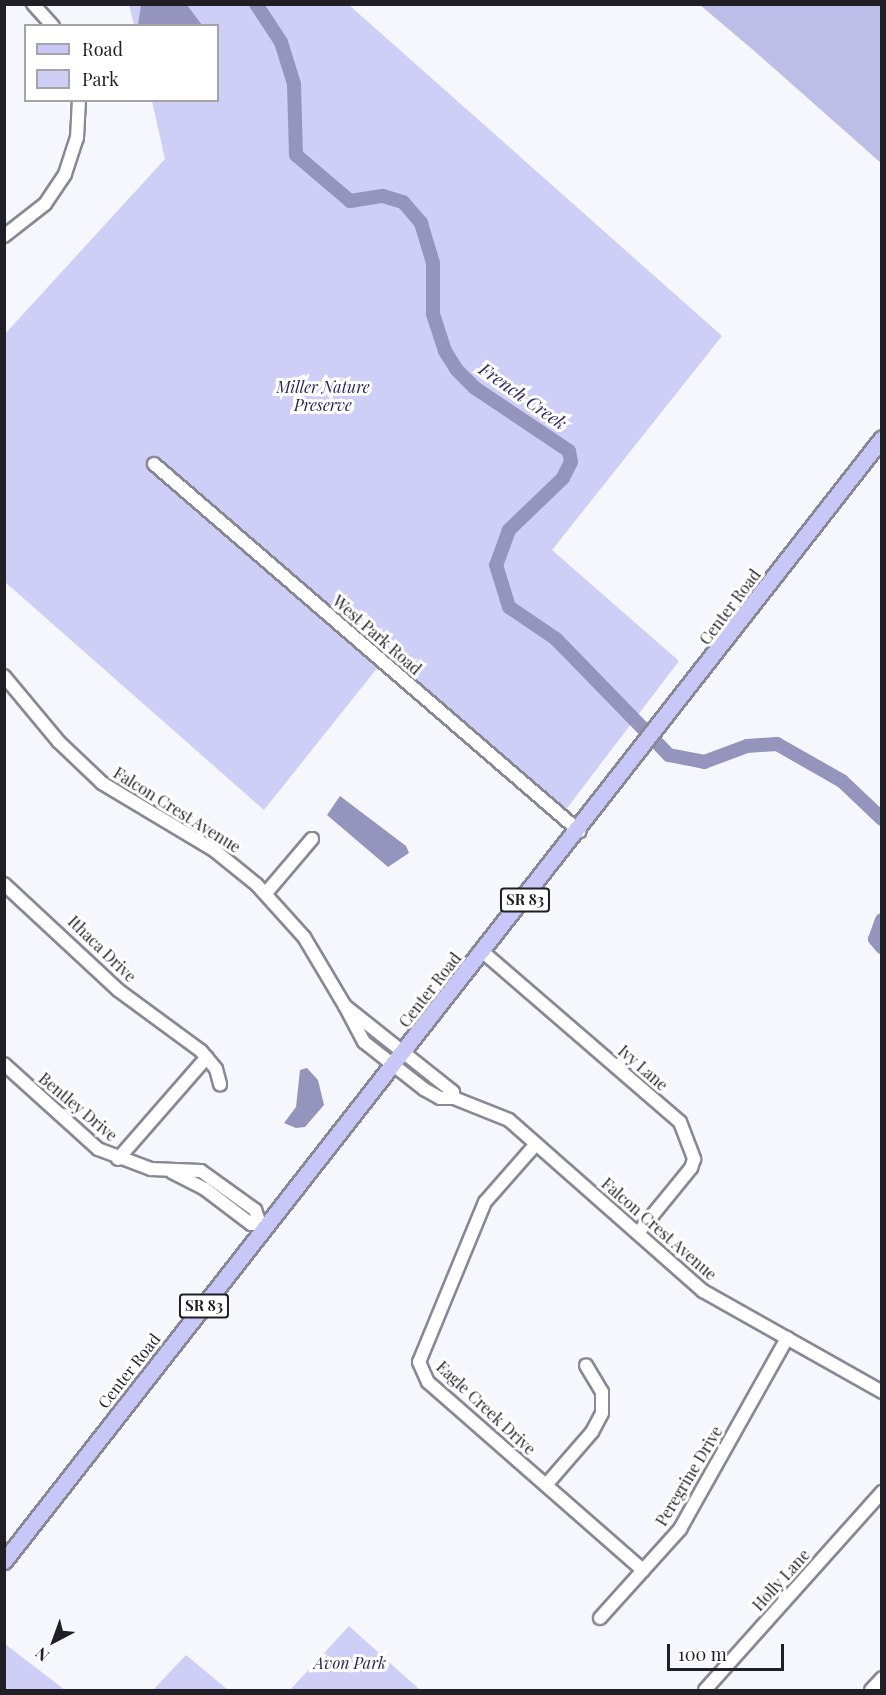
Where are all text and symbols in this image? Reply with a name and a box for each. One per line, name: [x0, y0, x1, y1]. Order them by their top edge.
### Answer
legend: [24, 24, 219, 102]
text: Road: [82, 37, 123, 61]
text: Park: [82, 67, 119, 91]
water label: French Creek: [475, 358, 571, 434]
park label: Miller Nature Preserve: [276, 377, 370, 415]
street label: Center Road: [695, 565, 765, 649]
street label: West Park Road: [329, 591, 425, 679]
street label: Falcon Crest Avenue: [110, 763, 244, 857]
road number: SR 83: [500, 888, 550, 912]
street label: Ithaca Drive: [64, 912, 140, 986]
street label: Center Road: [395, 949, 465, 1031]
street label: Ivy Lane: [614, 1041, 672, 1095]
street label: Bentley Drive: [35, 1069, 121, 1145]
street label: Falcon Crest Avenue: [597, 1174, 721, 1284]
road number: SR 83: [178, 1294, 230, 1318]
street label: Center Road: [94, 1330, 164, 1412]
street label: Eagle Creek Drive: [432, 1357, 540, 1459]
street label: Peregrine Drive: [652, 1423, 726, 1529]
street label: Holly Lane: [748, 1545, 814, 1615]
north arrow: [24, 1611, 84, 1671]
scale bar: [670, 1632, 787, 1670]
text: 100 m: [678, 1642, 727, 1666]
text: N: [31, 1643, 53, 1667]
park label: Avon Park: [314, 1653, 386, 1673]

